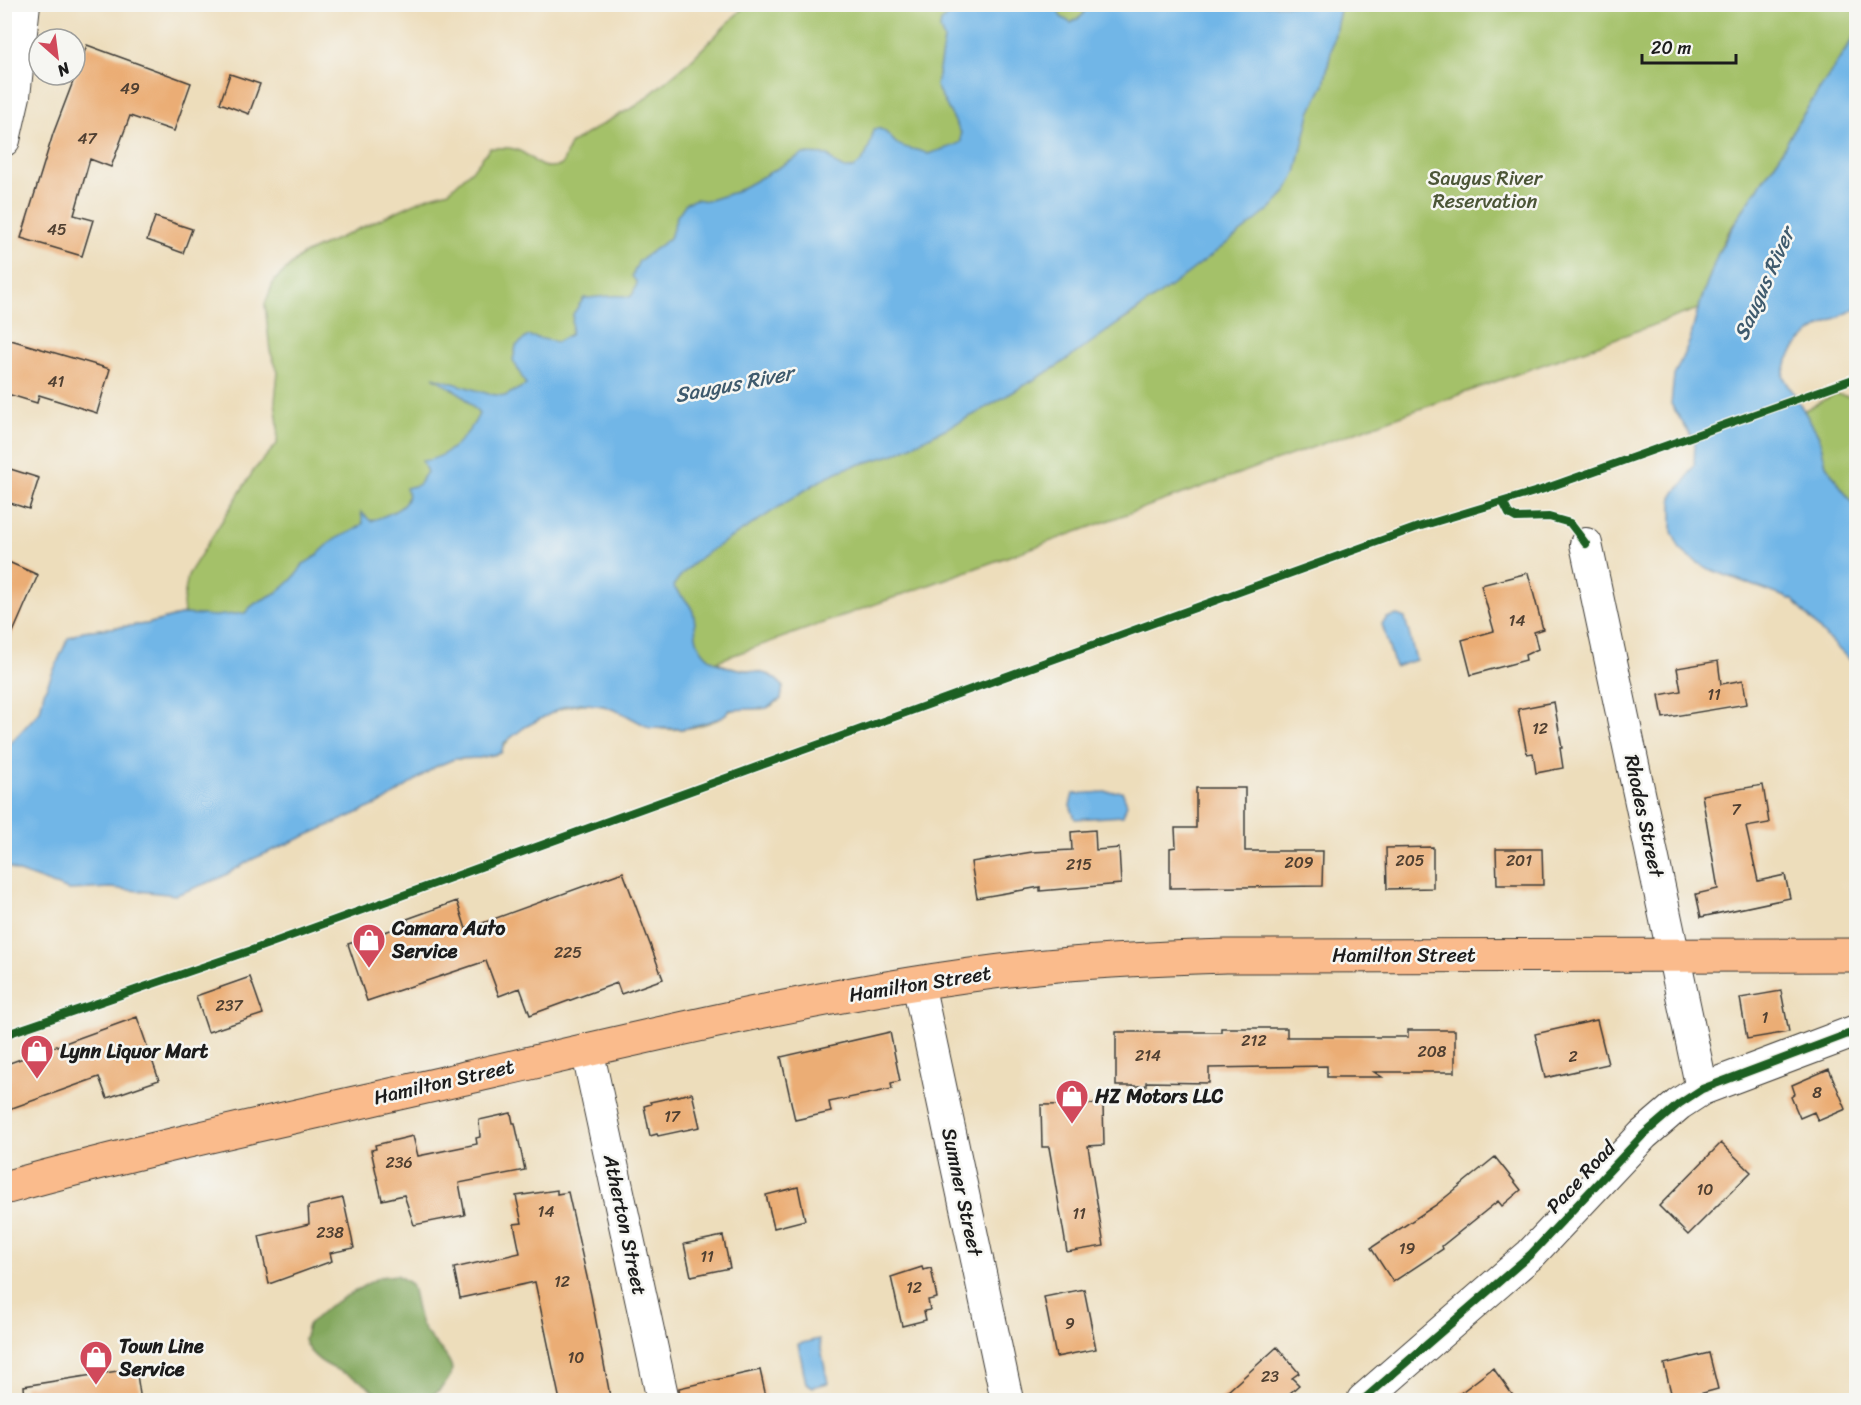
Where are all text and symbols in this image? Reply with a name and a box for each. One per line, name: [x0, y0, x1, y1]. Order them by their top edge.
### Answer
north arrow: [27, 27, 87, 87]
scale bar: [1642, 27, 1736, 65]
text: 20 m: [1651, 32, 1691, 64]
text: N: [51, 54, 76, 86]
house number: 49: [120, 74, 140, 103]
house number: 47: [77, 124, 97, 153]
park label: Saugus River Reservation: [1428, 161, 1544, 219]
house number: 45: [47, 215, 67, 244]
water label: Saugus River: [1722, 218, 1807, 346]
water label: Saugus River: [672, 353, 801, 414]
house number: 41: [48, 367, 65, 396]
house number: 14: [1509, 606, 1525, 635]
house number: 11: [1707, 680, 1721, 709]
house number: 12: [1532, 714, 1548, 743]
street label: Rhodes Street: [1614, 751, 1674, 881]
house number: 7: [1731, 795, 1741, 824]
house number: 205: [1395, 846, 1425, 875]
house number: 201: [1506, 846, 1532, 875]
house number: 209: [1284, 848, 1314, 877]
house number: 215: [1066, 850, 1092, 879]
place label: Camara Auto Service: [391, 911, 506, 969]
shop icon: Camara Auto Service: [351, 922, 387, 969]
house number: 225: [554, 938, 582, 967]
street label: Hamilton Street: [1332, 938, 1476, 973]
street label: Hamilton Street: [846, 955, 994, 1013]
house number: 237: [215, 991, 243, 1020]
house number: 1: [1762, 1003, 1769, 1032]
house number: 212: [1241, 1026, 1267, 1055]
shop icon: Lynn Liquor Mart: [19, 1033, 55, 1080]
place label: Lynn Liquor Mart: [60, 1034, 209, 1069]
house number: 208: [1418, 1037, 1447, 1066]
house number: 214: [1135, 1041, 1161, 1070]
house number: 2: [1568, 1042, 1578, 1071]
street label: Hamilton Street: [370, 1049, 518, 1115]
shop icon: HZ Motors LLC: [1054, 1078, 1090, 1125]
house number: 8: [1812, 1078, 1822, 1107]
place label: HZ Motors LLC: [1094, 1079, 1223, 1114]
house number: 17: [664, 1102, 681, 1131]
street label: Sumner Street: [931, 1124, 993, 1260]
street label: Pace Road: [1537, 1131, 1626, 1222]
house number: 236: [385, 1148, 413, 1177]
street label: Atherton Street: [593, 1150, 657, 1299]
house number: 10: [1697, 1175, 1713, 1204]
house number: 14: [538, 1197, 554, 1226]
house number: 11: [1072, 1199, 1086, 1228]
house number: 238: [316, 1218, 344, 1247]
house number: 19: [1399, 1234, 1416, 1263]
house number: 11: [700, 1242, 714, 1271]
house number: 12: [554, 1267, 570, 1296]
house number: 12: [906, 1273, 922, 1302]
house number: 9: [1065, 1309, 1075, 1338]
place label: Town Line Service: [118, 1329, 204, 1387]
shop icon: Town Line Service: [78, 1339, 114, 1386]
house number: 10: [568, 1343, 584, 1372]
house number: 23: [1261, 1362, 1279, 1391]

